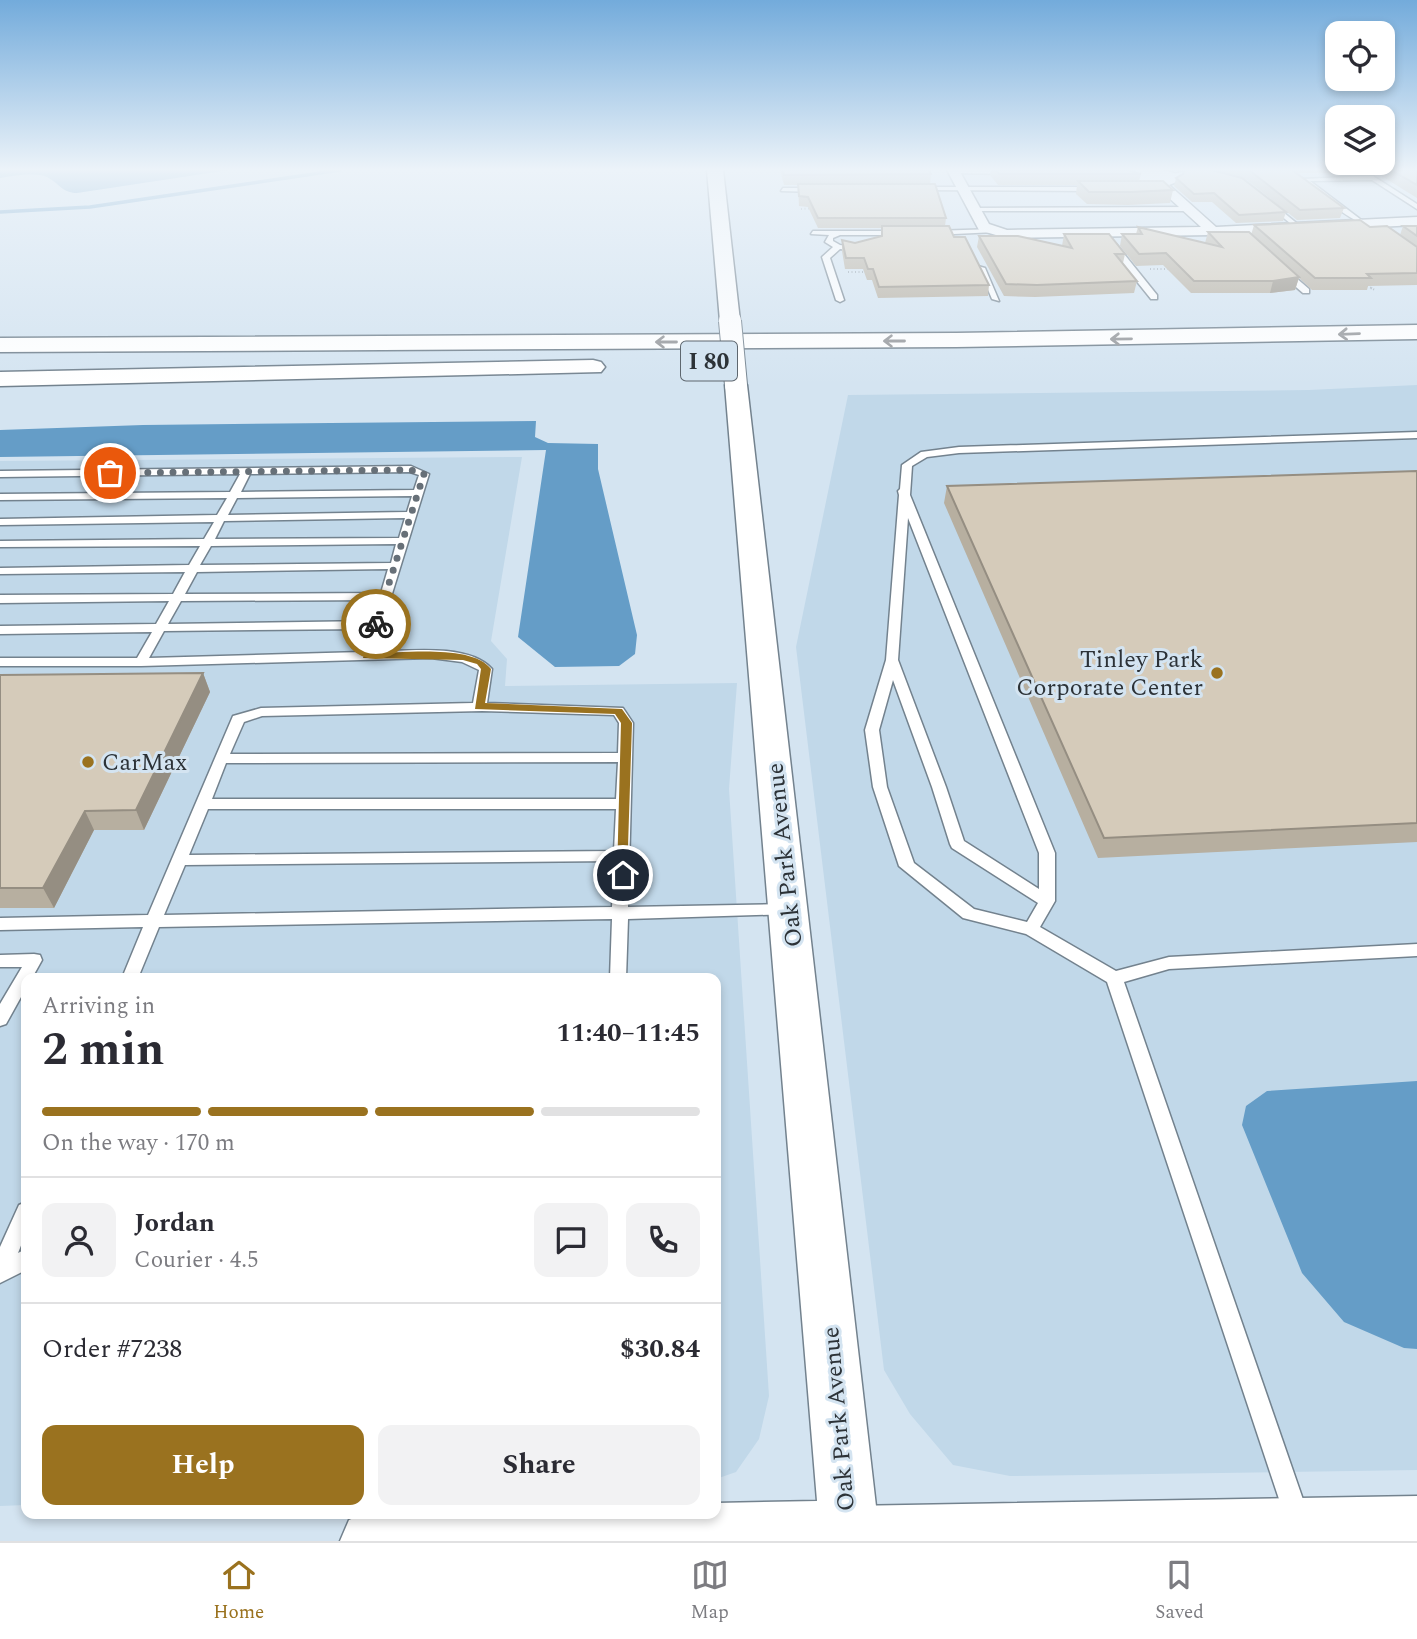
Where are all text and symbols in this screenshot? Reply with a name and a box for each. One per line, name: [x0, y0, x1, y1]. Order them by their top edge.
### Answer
map controls: [1325, 21, 1395, 175]
button: locate: [1325, 21, 1395, 91]
button: layers: [1325, 105, 1395, 175]
one-way arrow: [1338, 328, 1361, 341]
one-way arrow: [1110, 332, 1133, 346]
one-way arrow: [883, 334, 906, 348]
one-way arrow: [655, 335, 678, 349]
road number: I 80: [681, 342, 737, 380]
pin: [80, 443, 140, 503]
icon: bag: [91, 454, 129, 492]
courier: [341, 589, 411, 659]
icon: bike: [357, 605, 395, 643]
place label: Tinley Park Corporate Center: [1016, 642, 1203, 706]
marker: Tinley Park Corporate Center: [1209, 665, 1225, 681]
place label: CarMax: [102, 745, 187, 781]
marker: CarMax: [80, 754, 96, 770]
street label: Oak Park Avenue: [757, 761, 813, 949]
pin: [593, 845, 653, 905]
icon: home: [604, 856, 642, 894]
text: Arriving in: [42, 989, 155, 1024]
text: 11:40–11:45: [556, 1013, 700, 1053]
text: 2 min: [42, 1015, 164, 1085]
text: On the way · 170 m: [42, 1126, 235, 1161]
button: person: [42, 1203, 116, 1277]
text: Jordan: [134, 1203, 215, 1243]
button: chat: [534, 1203, 608, 1277]
button: phone: [626, 1203, 700, 1277]
text: Courier · 4.5: [134, 1243, 259, 1278]
street label: Oak Park Avenue: [813, 1325, 865, 1513]
text: Order #7238: [42, 1329, 182, 1369]
text: $30.84: [620, 1329, 700, 1369]
button: Help: [42, 1425, 364, 1505]
button: Share: [378, 1425, 700, 1505]
tab: Home: [213, 1556, 264, 1627]
tab: Map: [691, 1556, 729, 1627]
tab: Saved: [1155, 1556, 1204, 1627]

